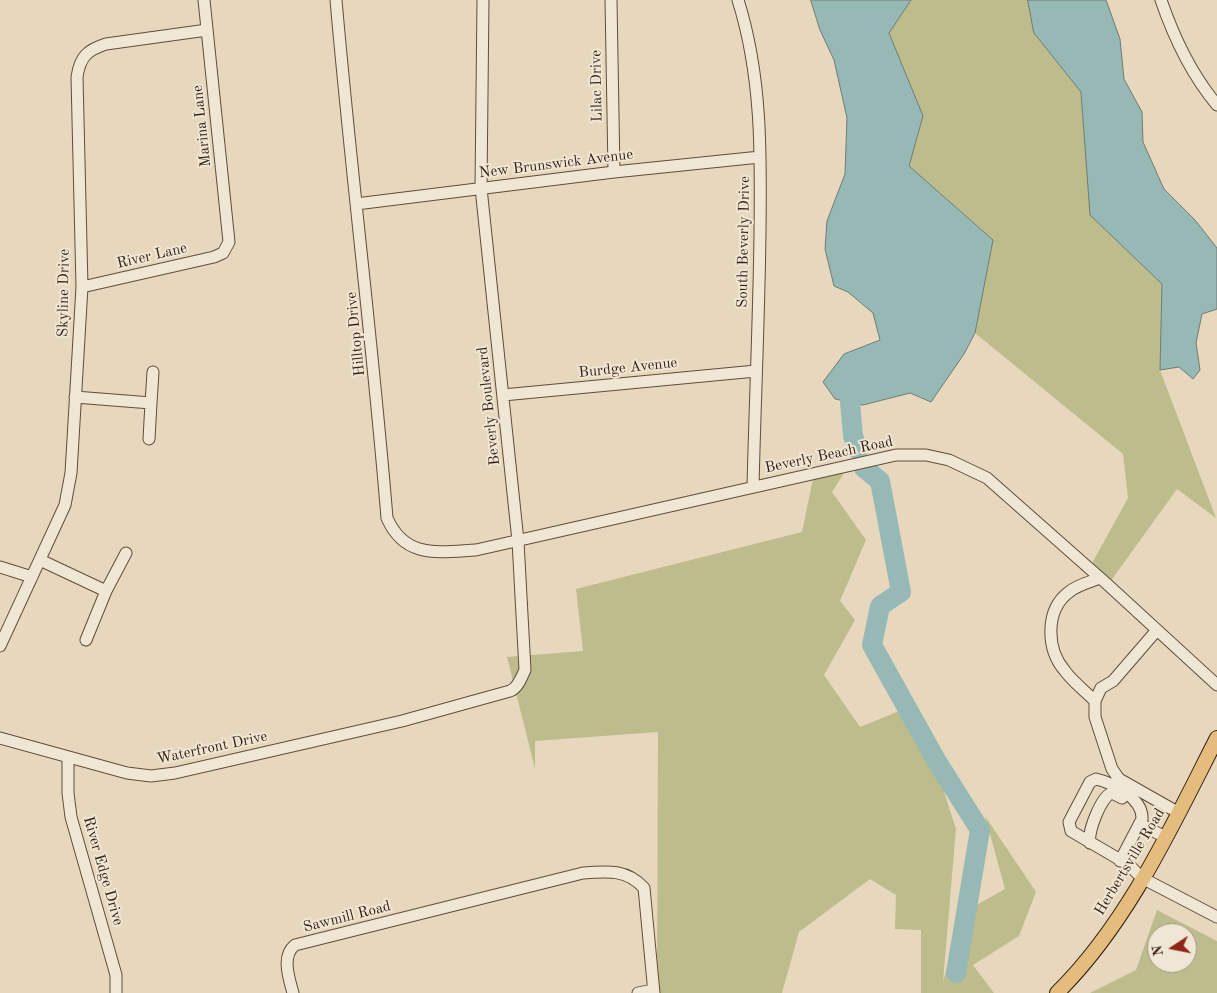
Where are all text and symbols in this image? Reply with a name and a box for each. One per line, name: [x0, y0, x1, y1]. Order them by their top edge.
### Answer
street label: Lilac Drive: [587, 50, 607, 122]
street label: Marina Lane: [189, 84, 215, 168]
street label: New Brunswick Avenue: [478, 146, 634, 182]
street label: South Beverly Drive: [734, 176, 754, 308]
street label: River Lane: [115, 239, 189, 273]
street label: Skyline Drive: [54, 249, 74, 337]
street label: Hilltop Drive: [343, 291, 369, 377]
street label: Beverly Boulevard: [474, 346, 504, 466]
street label: Burdge Avenue: [578, 354, 678, 382]
street label: Beverly Beach Road: [763, 433, 895, 477]
street label: Waterfront Drive: [155, 727, 269, 769]
street label: Herbertsville Road: [1091, 805, 1169, 919]
street label: River Edge Drive: [79, 814, 127, 928]
street label: Sawmill Road: [301, 897, 393, 937]
north arrow: [1147, 923, 1197, 973]
text: N: [1150, 944, 1166, 957]

